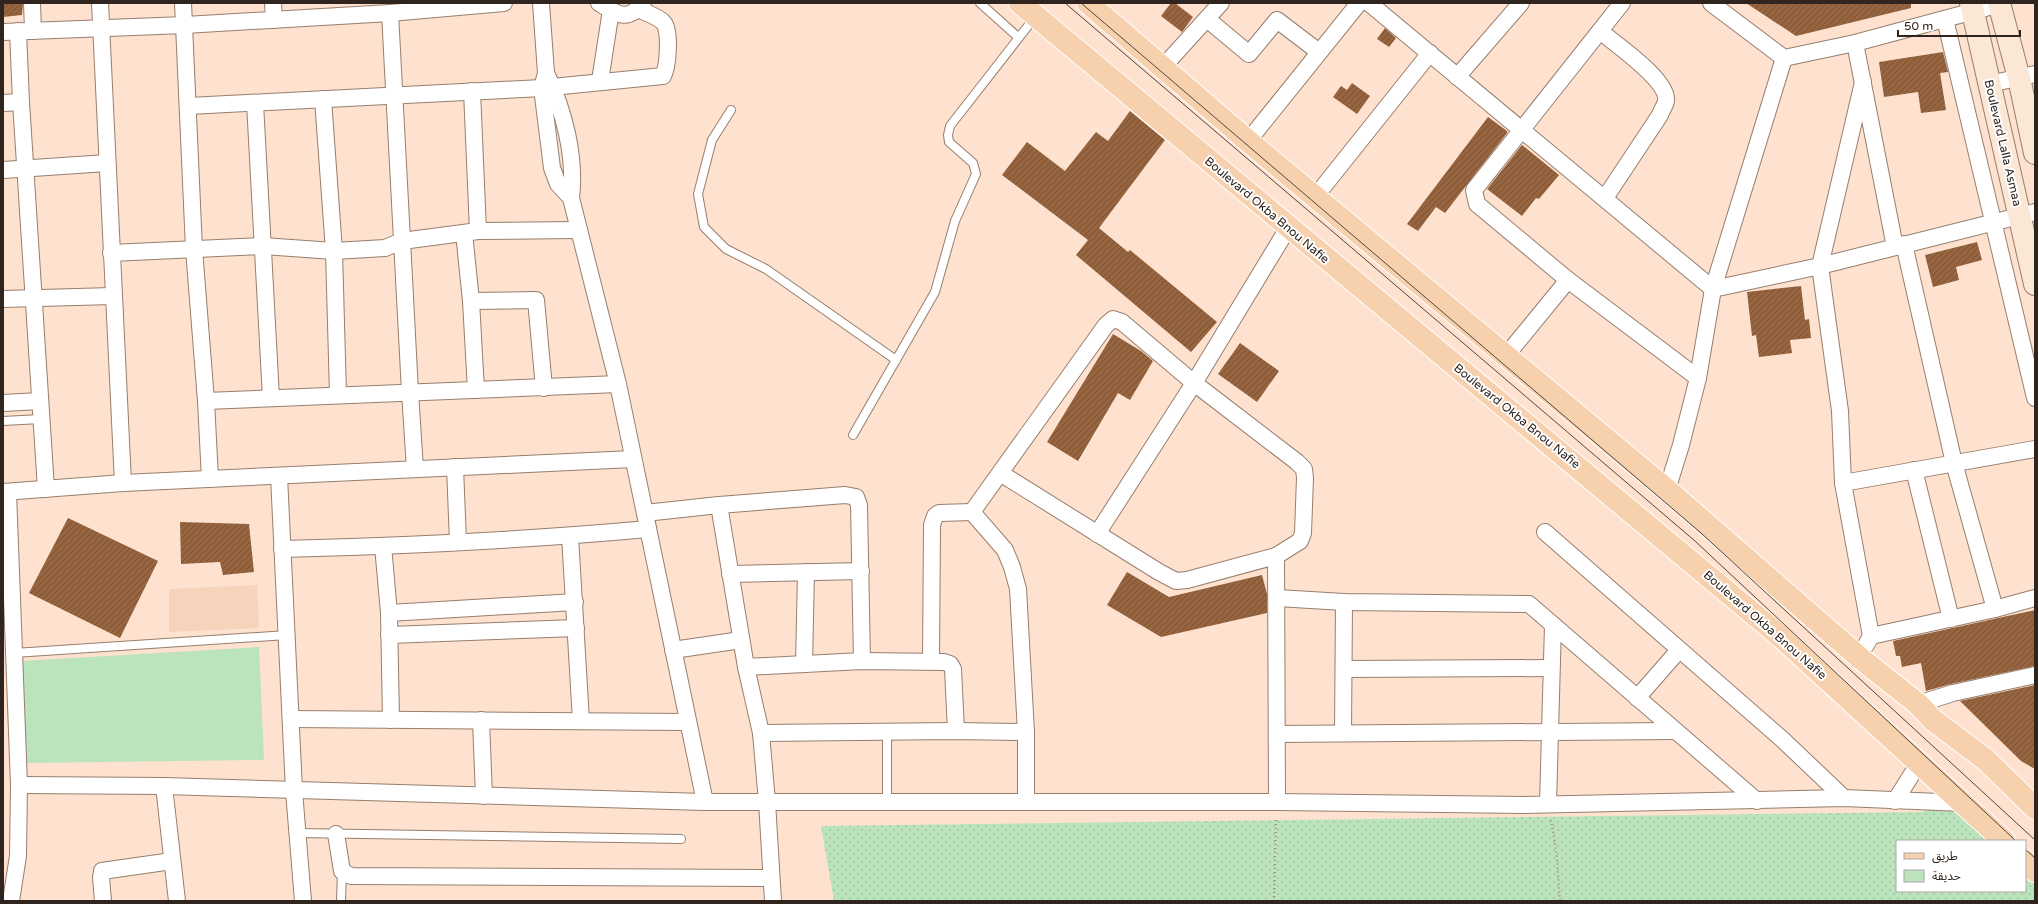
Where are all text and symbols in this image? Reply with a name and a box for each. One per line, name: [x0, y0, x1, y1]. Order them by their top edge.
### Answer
scale bar: [1898, 12, 2020, 38]
text: 50 m: [1904, 19, 1933, 33]
street label: Boulevard Lalla Asmaa: [1982, 78, 2024, 208]
street label: Boulevard Okba Bnou Nafie: [1202, 154, 1332, 266]
street label: Boulevard Okba Bnou Nafie: [1451, 361, 1583, 471]
street label: Boulevard Okba Bnou Nafie: [1701, 568, 1829, 682]
legend: [1896, 840, 2026, 892]
text: طريق: [1932, 849, 1958, 864]
text: حديقة: [1932, 869, 1961, 883]

